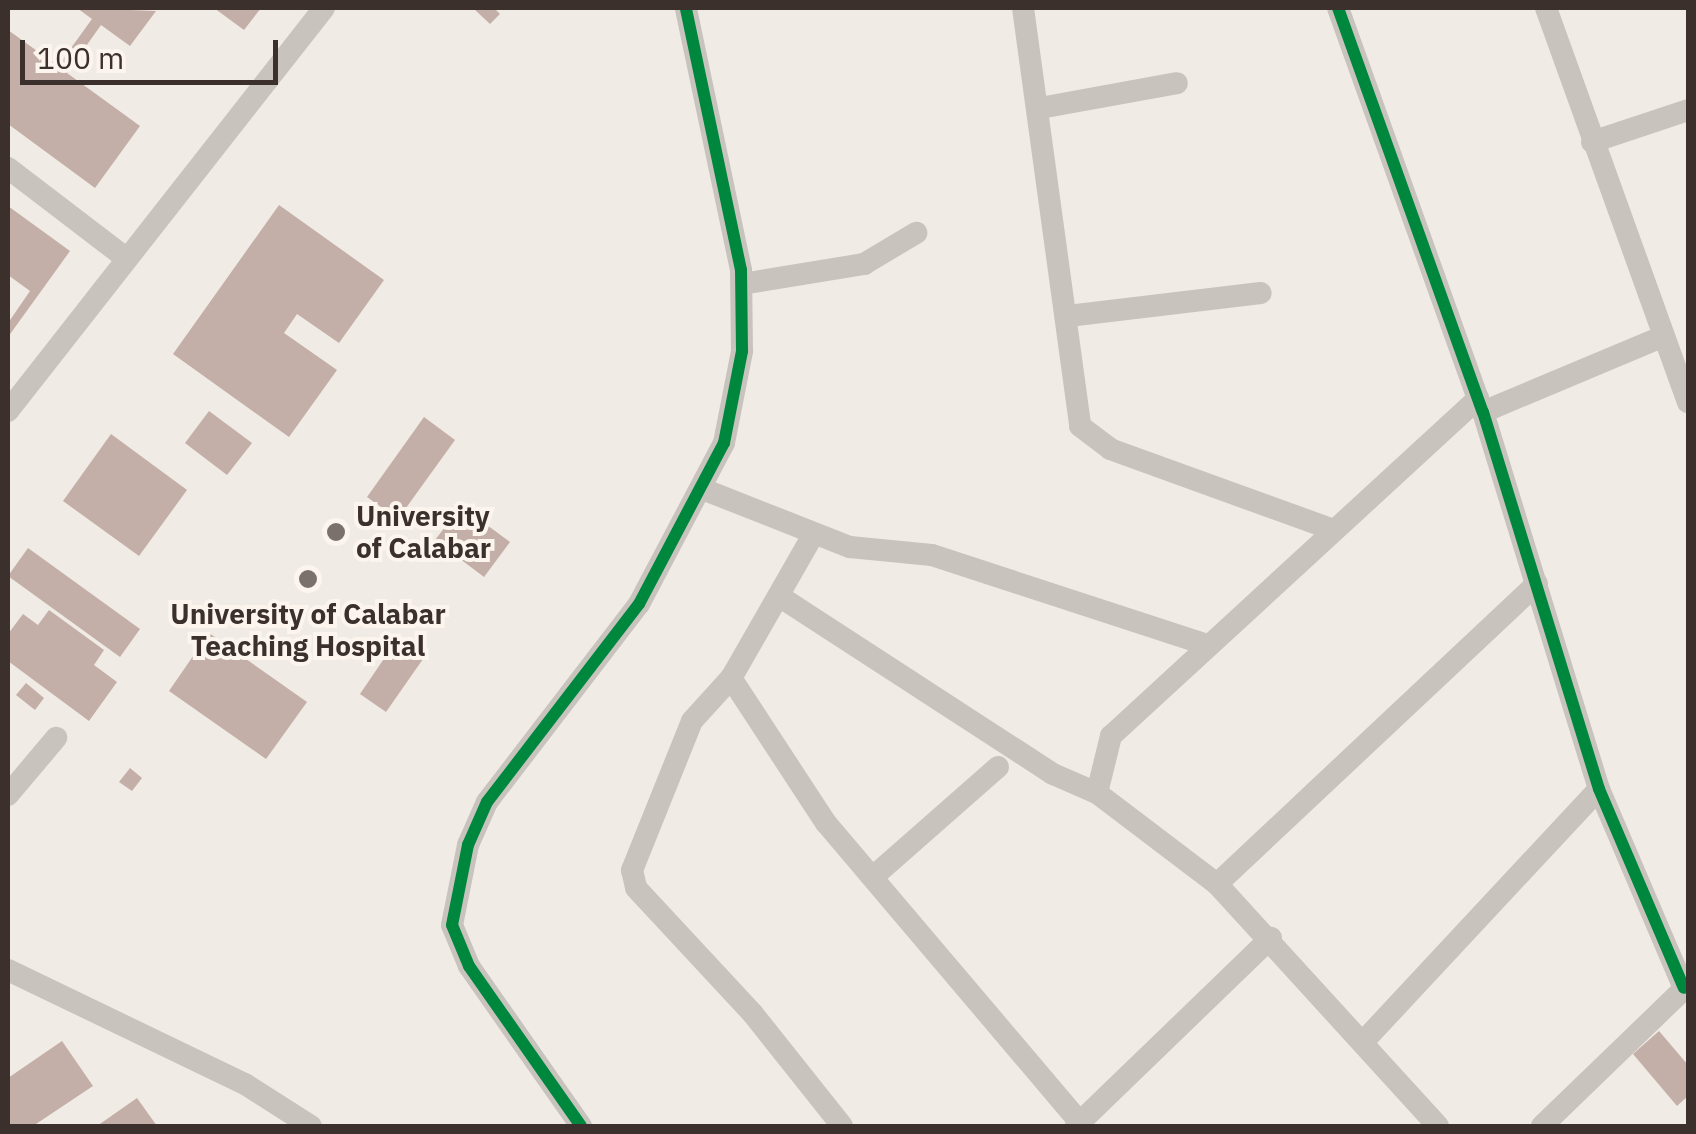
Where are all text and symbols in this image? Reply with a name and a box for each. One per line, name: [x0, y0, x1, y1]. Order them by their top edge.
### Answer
scale bar: [25, 20, 282, 82]
text: 100 m: [37, 38, 124, 77]
place label: University of Calabar: [356, 499, 491, 565]
marker: University of Calabar: [325, 521, 347, 543]
marker: University of Calabar Teaching Hospital: [295, 566, 321, 592]
place label: University of Calabar Teaching Hospital: [170, 597, 446, 663]

